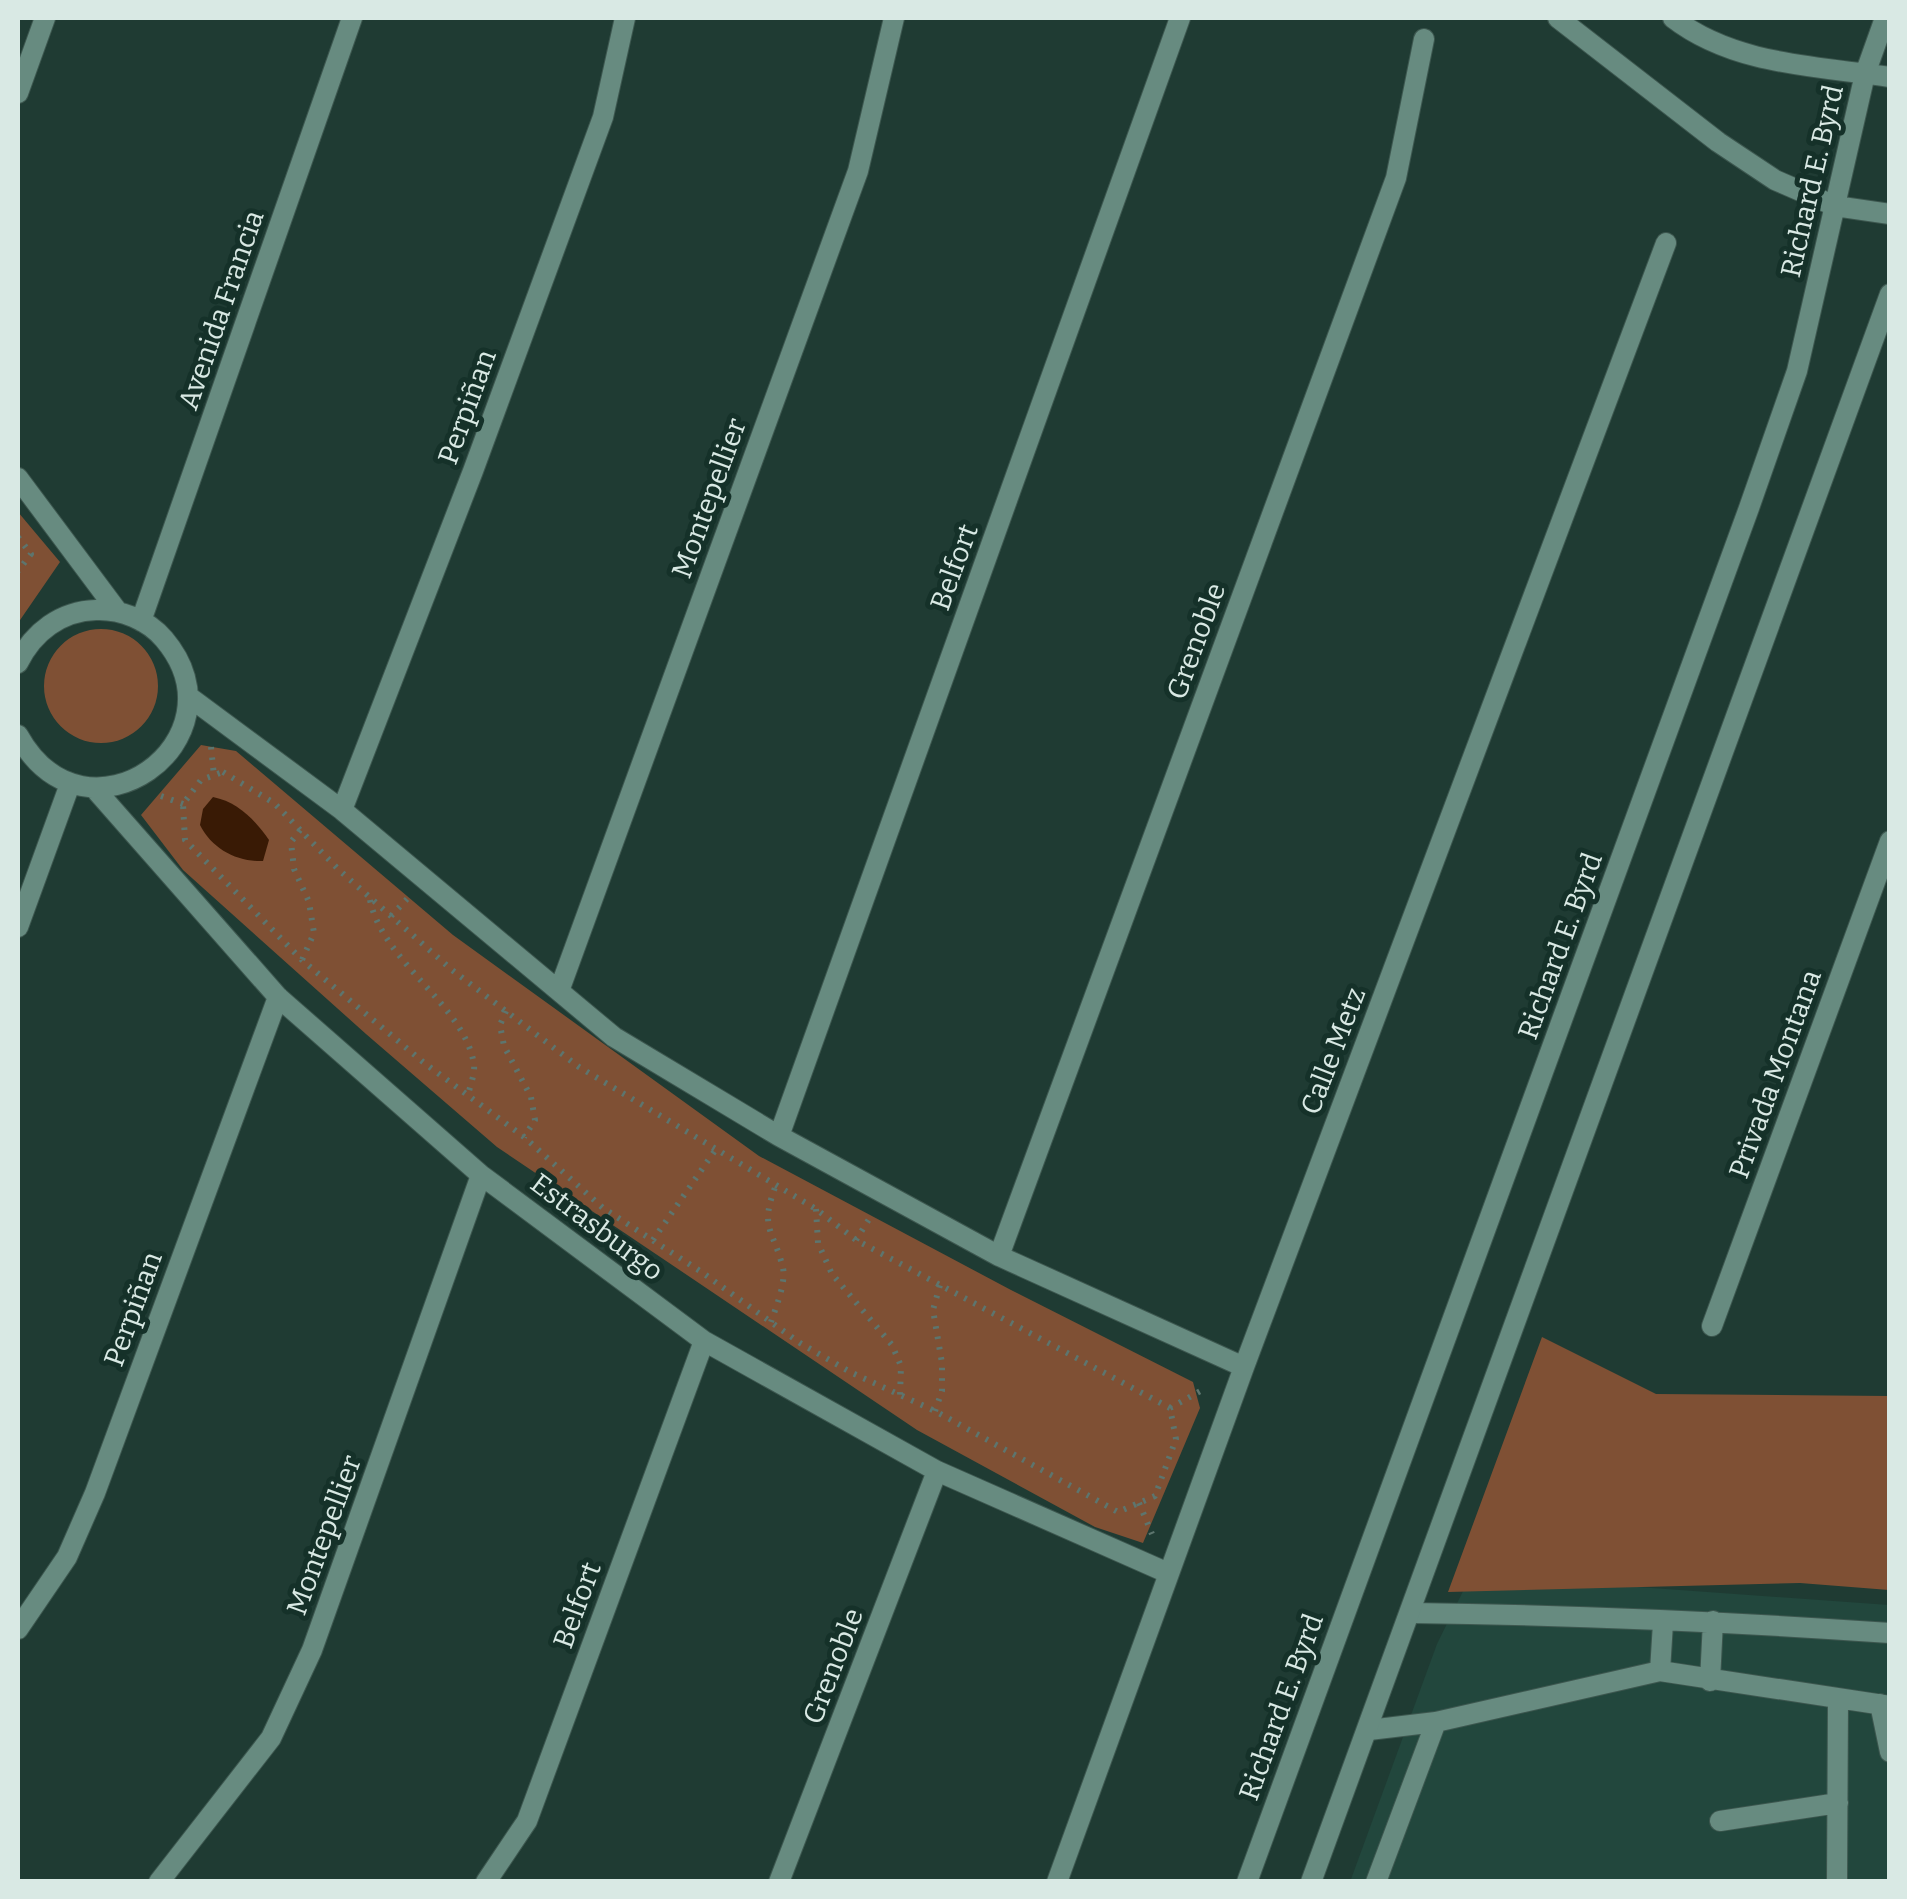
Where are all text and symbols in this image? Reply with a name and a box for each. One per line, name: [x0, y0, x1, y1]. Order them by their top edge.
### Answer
street label: Richard E. Byrd: [1774, 82, 1850, 280]
street label: Avenida Francia: [171, 206, 271, 414]
street label: Perpiñan: [431, 345, 503, 469]
street label: Montepellier: [665, 414, 753, 582]
street label: Belfort: [923, 519, 985, 615]
street label: Grenoble: [1160, 578, 1232, 704]
street label: Richard E. Byrd: [1511, 848, 1609, 1044]
street label: Privada Montana: [1722, 965, 1828, 1183]
street label: Calle Metz: [1294, 983, 1372, 1119]
street label: Estrasburgo: [524, 1166, 670, 1288]
street label: Perpiñan: [97, 1247, 169, 1371]
street label: Montepellier: [280, 1451, 368, 1619]
street label: Belfort: [546, 1557, 608, 1653]
street label: Grenoble: [796, 1604, 870, 1728]
street label: Richard E. Byrd: [1232, 1609, 1330, 1805]

